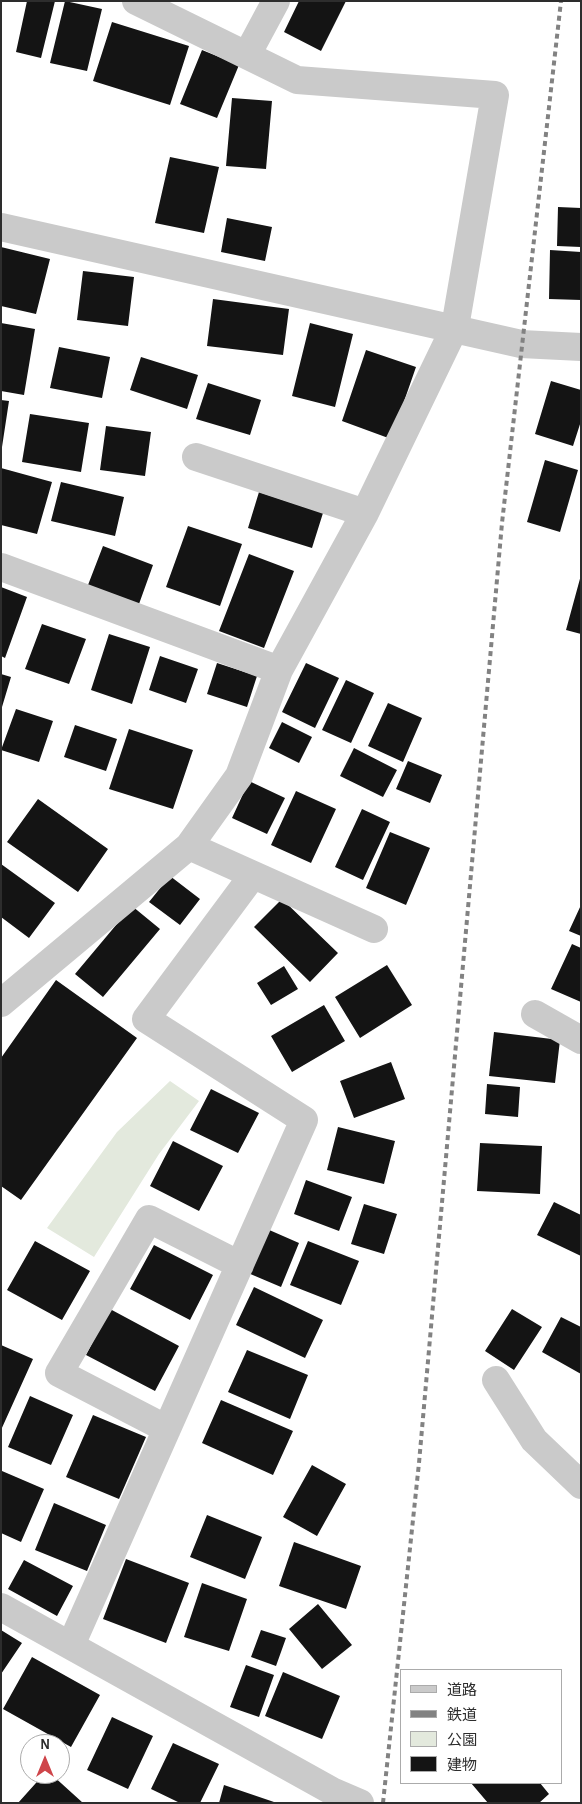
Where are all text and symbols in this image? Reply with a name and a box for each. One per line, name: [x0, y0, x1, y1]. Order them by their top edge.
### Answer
legend: [400, 1669, 562, 1784]
text: 道路: [447, 1683, 477, 1698]
text: 鉄道: [447, 1708, 477, 1723]
text: 公園: [447, 1733, 477, 1748]
north arrow: [20, 1734, 70, 1784]
text: N: [40, 1738, 50, 1752]
text: 建物: [447, 1758, 477, 1773]

